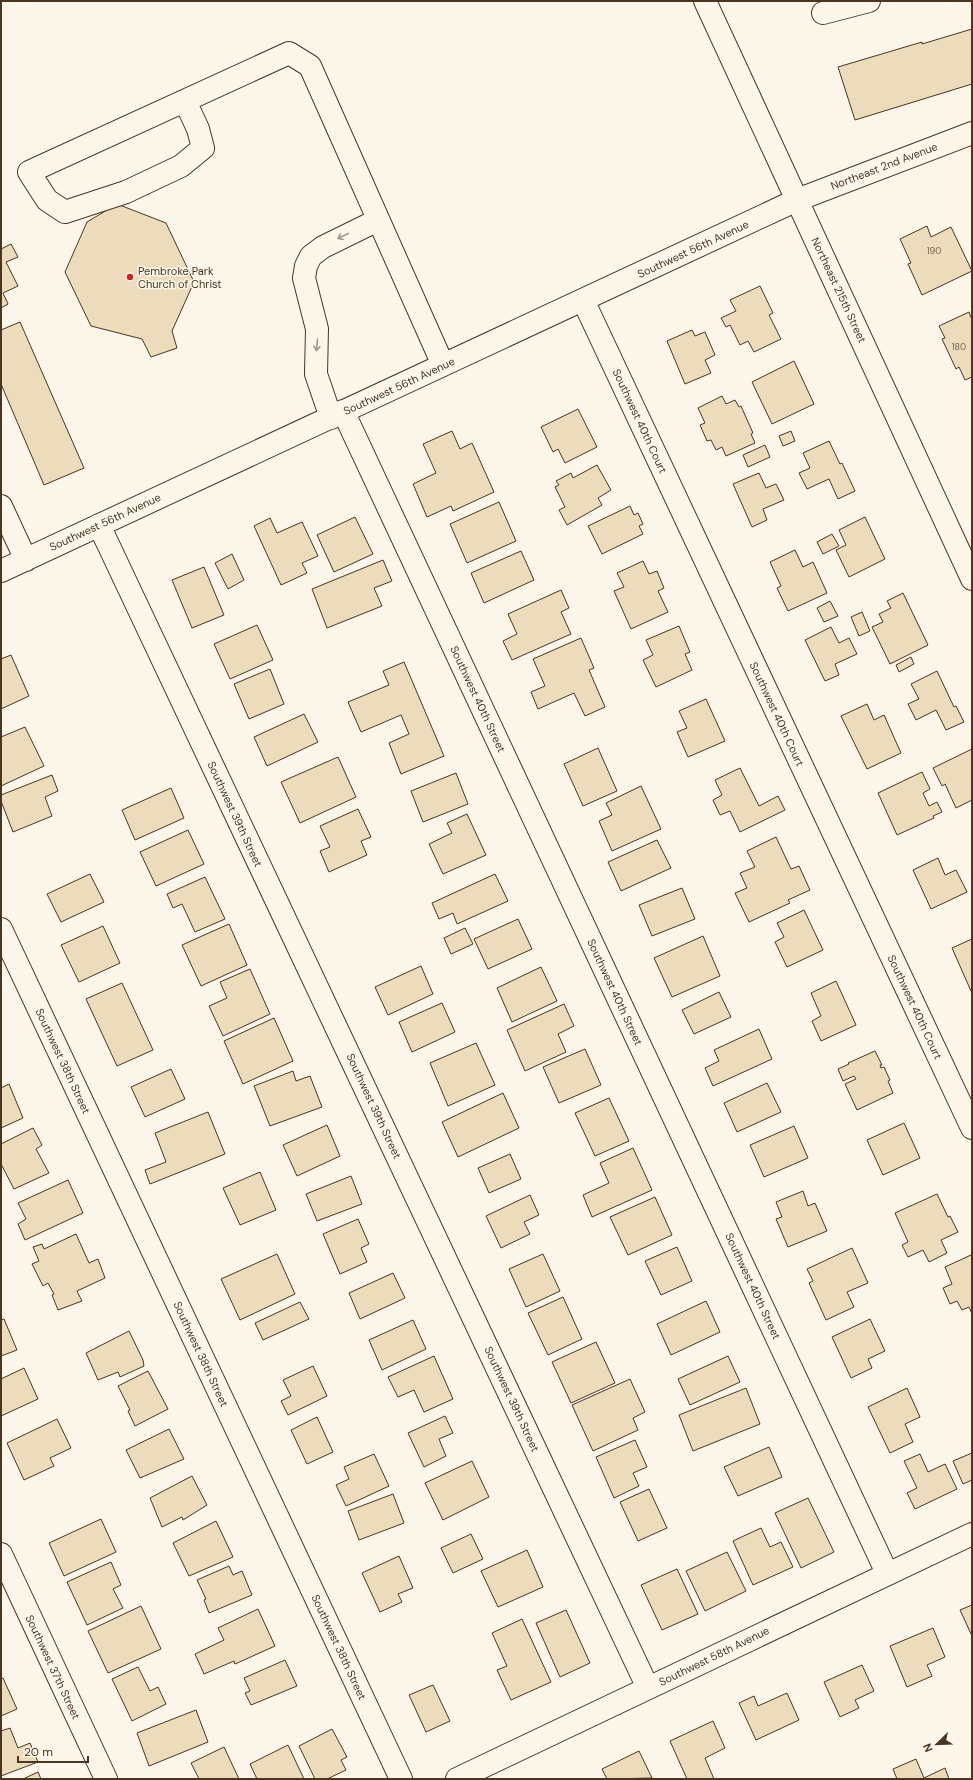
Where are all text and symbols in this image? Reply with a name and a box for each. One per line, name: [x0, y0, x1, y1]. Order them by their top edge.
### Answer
street label: Northeast 2nd Avenue: [829, 139, 939, 193]
street label: Southwest 56th Avenue: [635, 217, 751, 281]
one-way arrow: [337, 233, 349, 240]
street label: Northeast 215th Street: [808, 235, 870, 345]
house number: 190: [927, 245, 941, 257]
place label: Pembroke Park Church of Christ: [138, 264, 222, 291]
marker: Pembroke Park Church of Christ: [125, 272, 135, 282]
one-way arrow: [313, 338, 320, 351]
house number: 180: [952, 341, 966, 353]
street label: Southwest 56th Avenue: [341, 354, 457, 418]
street label: Southwest 40th Court: [610, 367, 670, 475]
street label: Southwest 56th Avenue: [47, 490, 163, 554]
street label: Southwest 40th Street: [447, 644, 509, 754]
street label: Southwest 40th Court: [747, 660, 807, 768]
street label: Southwest 39th Street: [204, 759, 266, 869]
street label: Southwest 40th Street: [584, 937, 646, 1047]
street label: Southwest 40th Court: [885, 953, 945, 1061]
street label: Southwest 38th Street: [32, 1006, 94, 1116]
street label: Southwest 39th Street: [343, 1051, 405, 1161]
street label: Southwest 40th Street: [722, 1231, 784, 1341]
street label: Southwest 38th Street: [170, 1299, 232, 1409]
street label: Southwest 39th Street: [481, 1344, 543, 1454]
street label: Southwest 38th Street: [308, 1592, 370, 1702]
street label: Southwest 37th Street: [23, 1613, 83, 1721]
street label: Southwest 58th Avenue: [656, 1623, 772, 1689]
north arrow: [917, 1724, 957, 1764]
scale bar: [18, 1738, 88, 1764]
text: N: [920, 1741, 936, 1754]
text: 20 m: [24, 1744, 53, 1760]

